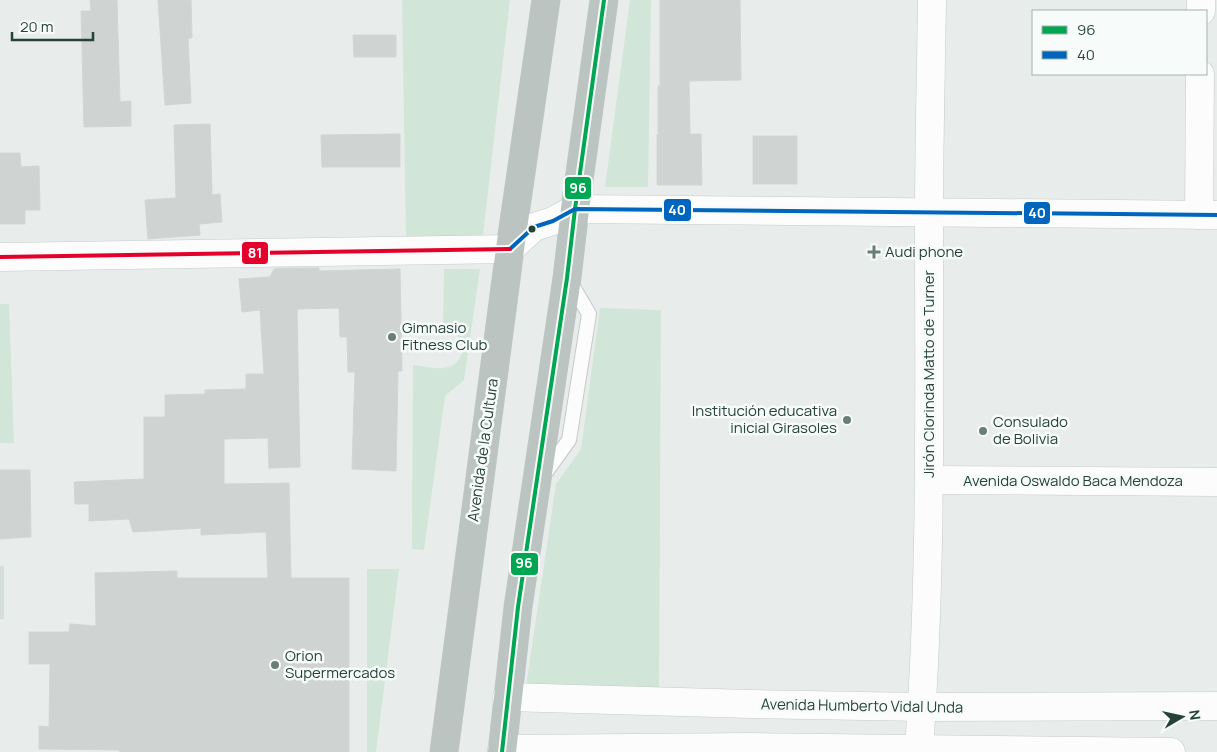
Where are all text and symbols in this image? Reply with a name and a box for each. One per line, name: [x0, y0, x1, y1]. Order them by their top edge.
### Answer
scale bar: [12, 10, 94, 42]
legend: [1032, 10, 1207, 75]
text: 20 m: [20, 16, 53, 37]
text: 96: [1077, 19, 1096, 40]
text: 40: [1077, 44, 1095, 65]
line badge: 96: [564, 176, 592, 200]
text: 96: [569, 178, 587, 197]
line badge: 40: [663, 198, 692, 222]
text: 40: [668, 200, 686, 219]
line badge: 40: [1023, 201, 1051, 225]
text: 40: [1028, 203, 1046, 222]
unlabelled marker: [527, 224, 537, 234]
line badge: 81: [241, 241, 269, 265]
place label: Audi phone: [885, 241, 963, 262]
text: 81: [248, 243, 262, 262]
marker: Audi phone: [867, 245, 881, 259]
street label: Jirón Clorinda Matto de Turner: [918, 270, 939, 478]
place label: Gimnasio Fitness Club: [402, 317, 488, 355]
marker: Gimnasio Fitness Club: [386, 331, 398, 343]
street label: Avenida de la Cultura: [462, 377, 503, 523]
place label: Institución educativa inicial Girasoles: [692, 400, 837, 438]
place label: Consulado de Bolivia: [993, 411, 1068, 449]
marker: Institución educativa inicial Girasoles: [841, 414, 853, 426]
marker: Consulado de Bolivia: [977, 425, 989, 437]
street label: Avenida Oswaldo Baca Mendoza: [963, 470, 1183, 491]
line badge: 96: [510, 552, 539, 576]
text: 96: [515, 553, 533, 572]
place label: Orion Supermercados: [285, 645, 395, 683]
marker: Orion Supermercados: [269, 659, 281, 671]
north arrow: [1157, 692, 1207, 742]
street label: Avenida Humberto Vidal Unda: [761, 693, 963, 718]
text: N: [1185, 708, 1206, 721]

